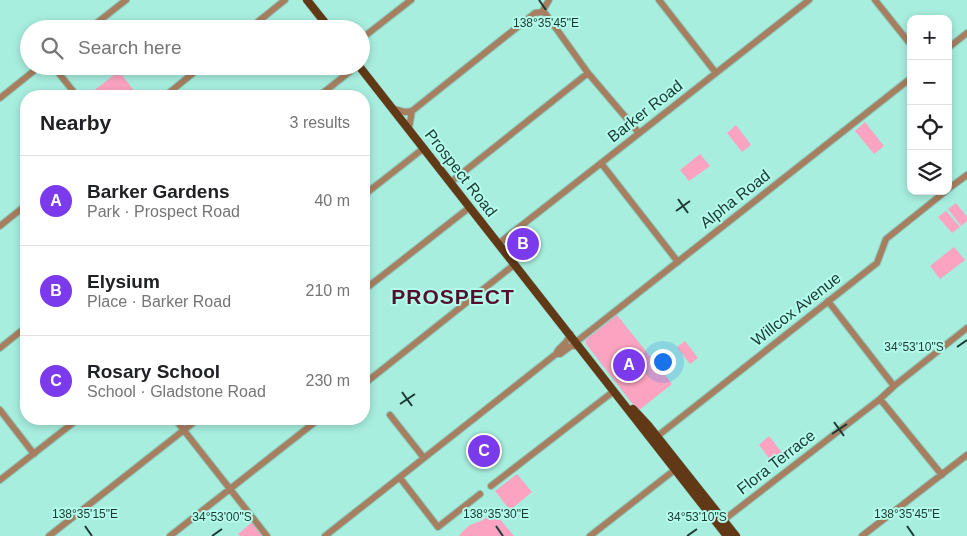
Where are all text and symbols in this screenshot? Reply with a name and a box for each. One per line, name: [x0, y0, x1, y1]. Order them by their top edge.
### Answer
map controls: [907, 15, 952, 195]
button: +: [907, 15, 952, 60]
text: 138°35'45"E: [513, 16, 579, 30]
search box: [20, 20, 370, 75]
icon: search: [38, 34, 66, 62]
text: Search here: [78, 37, 182, 58]
button: −: [907, 60, 952, 105]
street label: Barker Road: [604, 77, 686, 145]
button: locate: [907, 105, 952, 150]
text: Nearby: [40, 111, 111, 134]
text: 3 results: [290, 114, 350, 131]
street label: Prospect Road: [422, 126, 500, 220]
button: layers: [907, 150, 952, 195]
street label: Alpha Road: [697, 167, 773, 231]
text: Barker Gardens: [87, 181, 230, 202]
text: A: [50, 192, 62, 209]
text: 40 m: [314, 192, 350, 209]
text: Park · Prospect Road: [87, 203, 240, 220]
pin: B: [507, 225, 539, 263]
street label: Willcox Avenue: [748, 269, 844, 349]
text: Elysium: [87, 271, 160, 292]
text: B: [50, 282, 62, 299]
text: 210 m: [306, 282, 350, 299]
district label: PROSPECT: [391, 285, 515, 308]
text: Place · Barker Road: [87, 293, 231, 310]
text: 34°53'10"S: [884, 340, 944, 354]
pin: A: [613, 346, 645, 384]
your location: [650, 349, 676, 375]
text: Rosary School: [87, 361, 220, 382]
text: C: [50, 372, 62, 389]
text: 230 m: [306, 372, 350, 389]
text: School · Gladstone Road: [87, 383, 266, 400]
street label: Flora Terrace: [734, 426, 818, 498]
pin: C: [468, 432, 500, 470]
text: 138°35'15"E: [52, 507, 118, 521]
text: 138°35'30"E: [463, 507, 529, 521]
text: 138°35'45"E: [874, 507, 940, 521]
text: 34°53'00"S: [192, 510, 252, 524]
text: 34°53'10"S: [667, 510, 727, 524]

